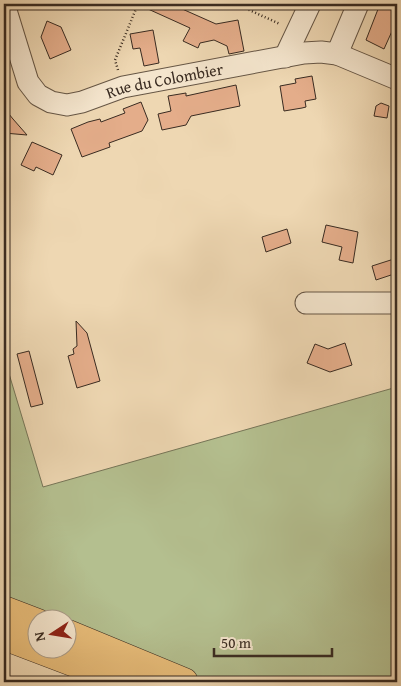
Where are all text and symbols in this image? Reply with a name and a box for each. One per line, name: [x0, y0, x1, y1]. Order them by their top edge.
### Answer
street label: Rue du Colombier: [102, 56, 225, 104]
north arrow: [28, 608, 78, 658]
scale bar: [214, 626, 331, 658]
text: N: [28, 629, 50, 643]
text: 50 m: [221, 632, 252, 653]

